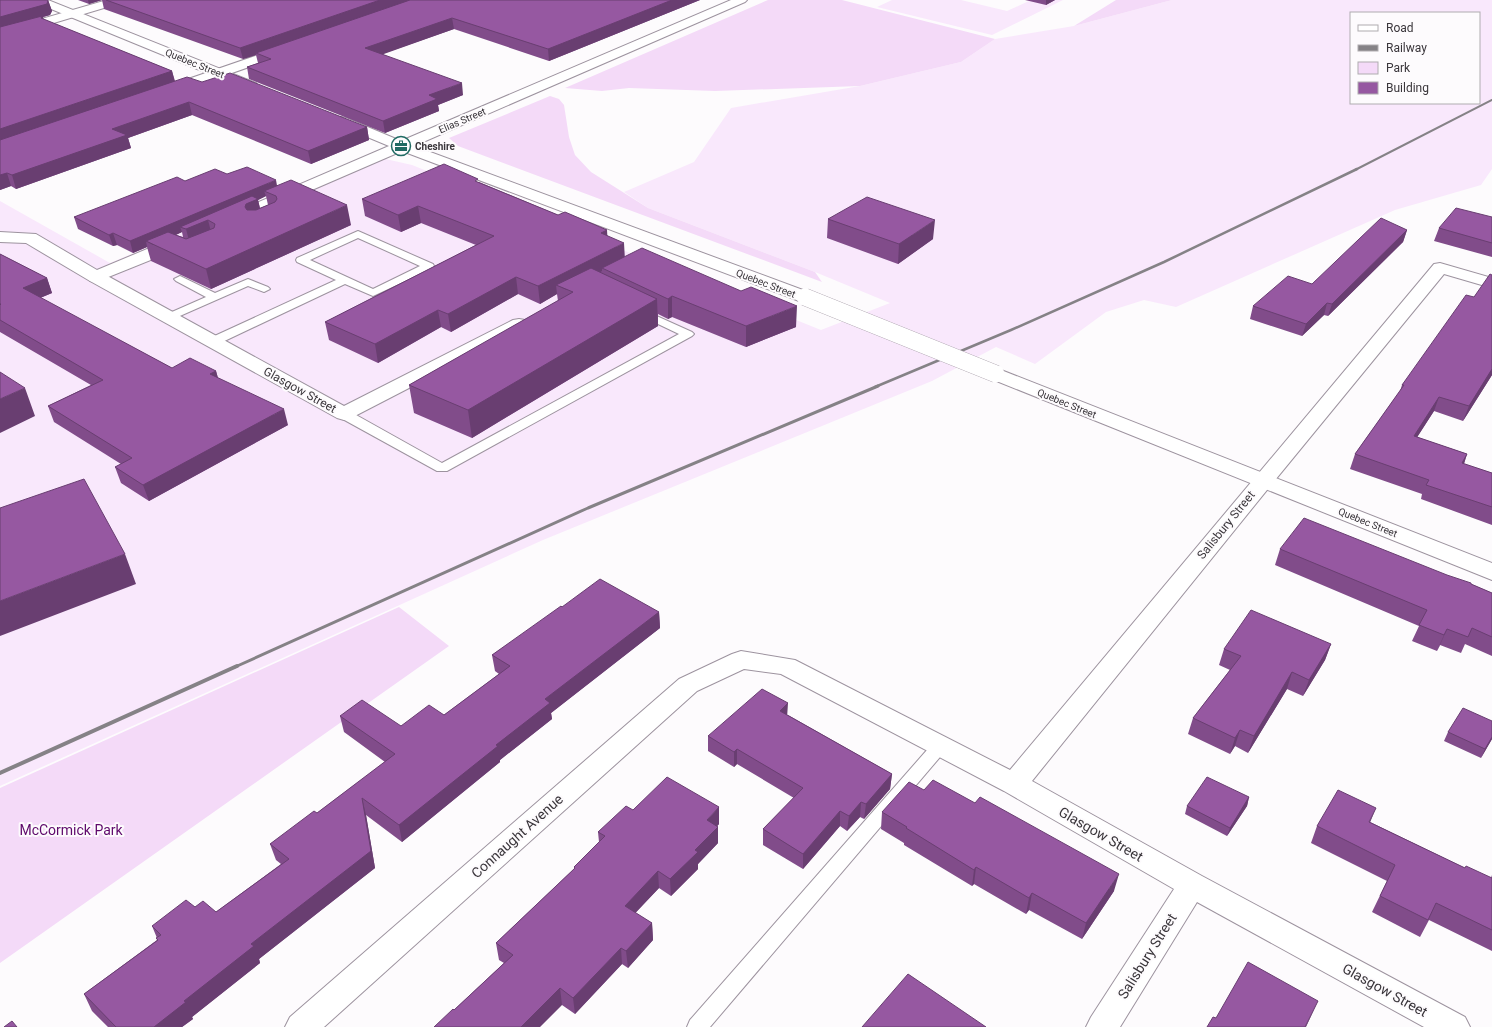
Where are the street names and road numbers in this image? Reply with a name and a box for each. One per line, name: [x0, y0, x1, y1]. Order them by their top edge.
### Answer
street label: Quebec Street: [164, 47, 226, 80]
street label: Elias Street: [437, 106, 487, 135]
street label: Quebec Street: [735, 267, 797, 300]
street label: Glasgow Street: [261, 364, 339, 416]
street label: Quebec Street: [1036, 387, 1098, 420]
street label: Salisbury Street: [1194, 488, 1258, 562]
street label: Quebec Street: [1337, 506, 1399, 539]
street label: Connaught Avenue: [468, 791, 566, 881]
street label: Glasgow Street: [1056, 803, 1146, 865]
street label: Salisbury Street: [1114, 910, 1180, 1002]
street label: Glasgow Street: [1340, 960, 1431, 1020]

